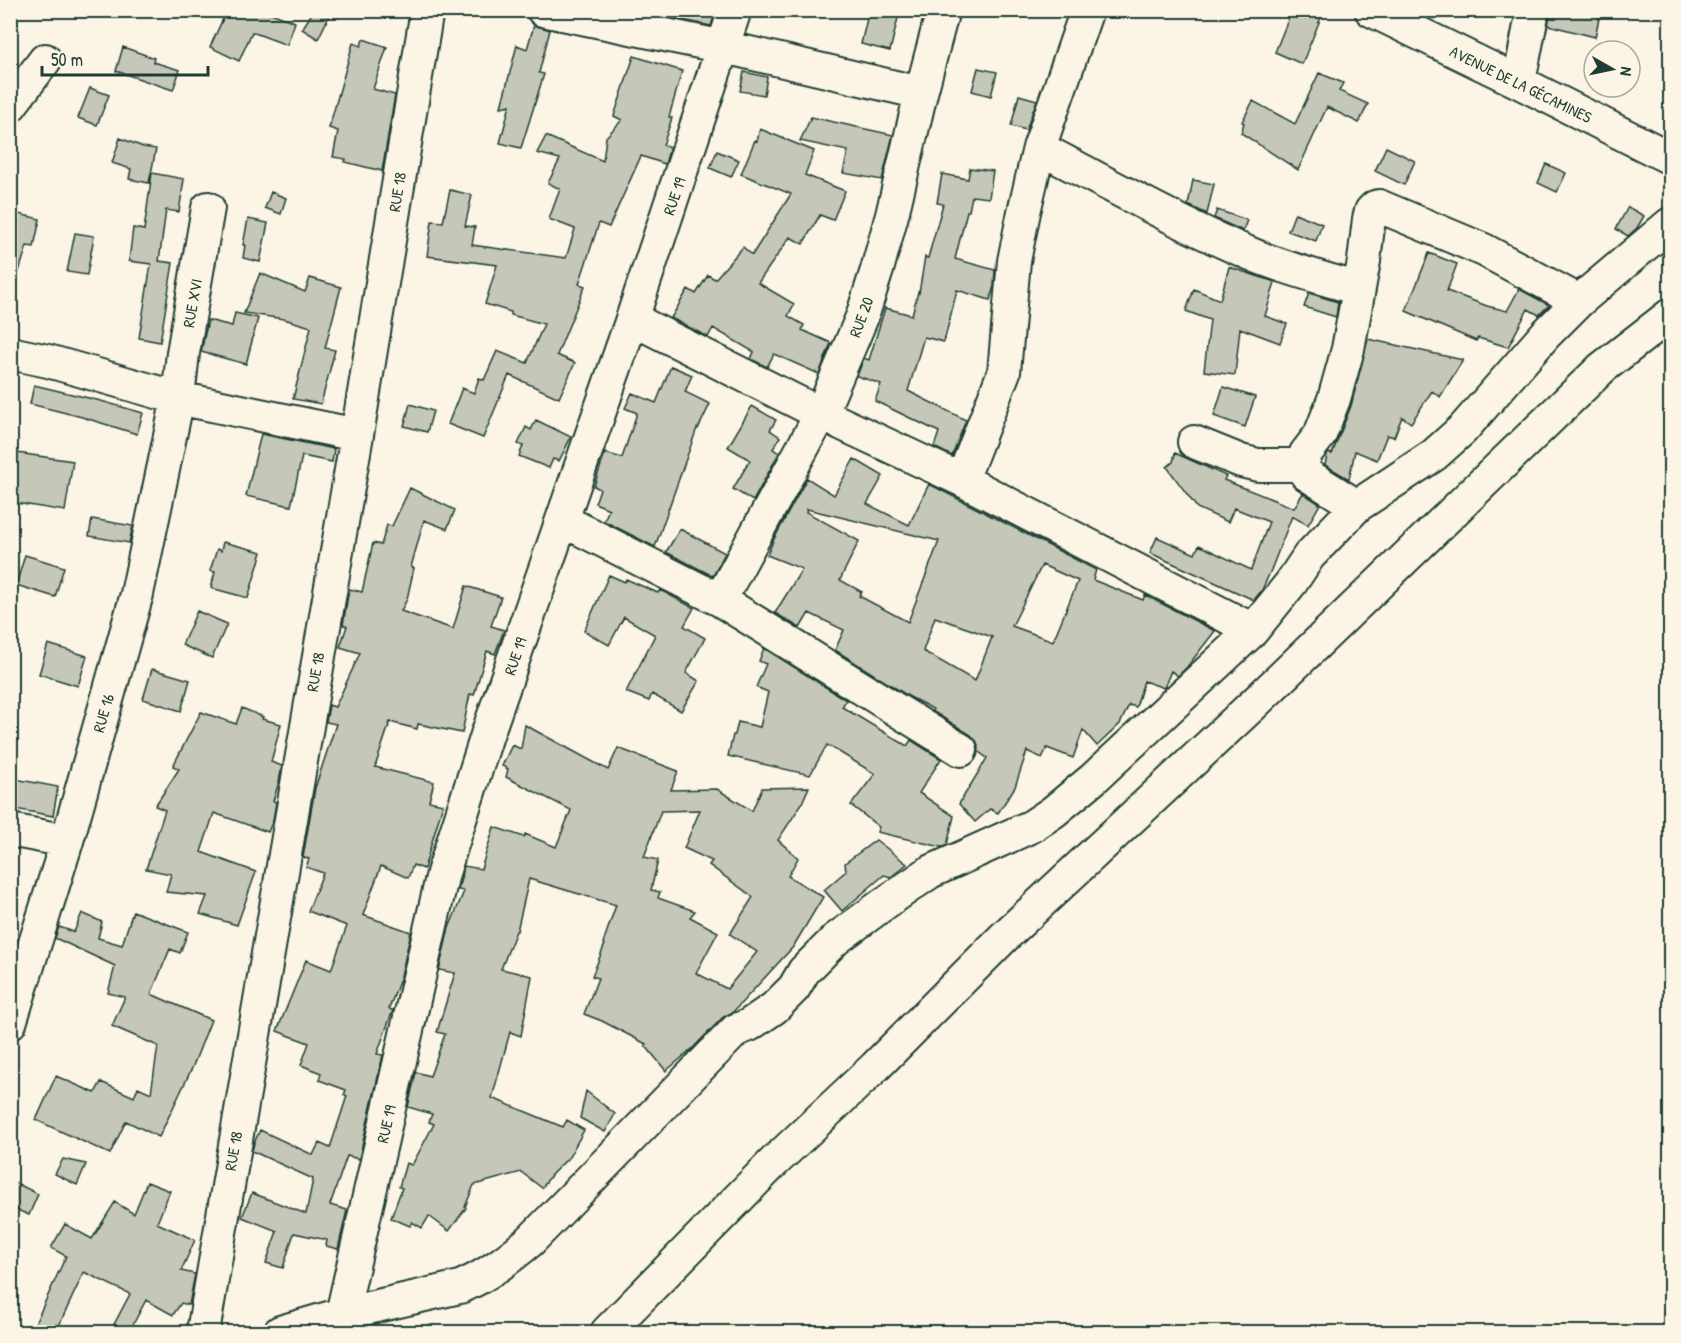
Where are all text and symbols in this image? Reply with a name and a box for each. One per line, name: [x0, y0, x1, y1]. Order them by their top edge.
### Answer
scale bar: [42, 39, 208, 77]
north arrow: [1582, 39, 1642, 99]
street label: AVENUE DE LA GÉCAMINES: [1446, 40, 1596, 128]
text: 50 m: [51, 47, 83, 72]
text: N: [1615, 65, 1638, 78]
street label: RUE 18: [383, 171, 411, 213]
street label: RUE 19: [657, 174, 691, 218]
street label: RUE XVI: [177, 277, 207, 329]
street label: RUE 20: [844, 294, 878, 340]
street label: RUE 19: [498, 634, 532, 678]
street label: RUE 18: [301, 651, 329, 693]
street label: RUE 16: [87, 691, 119, 735]
street label: RUE 19: [371, 1103, 401, 1145]
street label: RUE 18: [219, 1130, 247, 1172]

